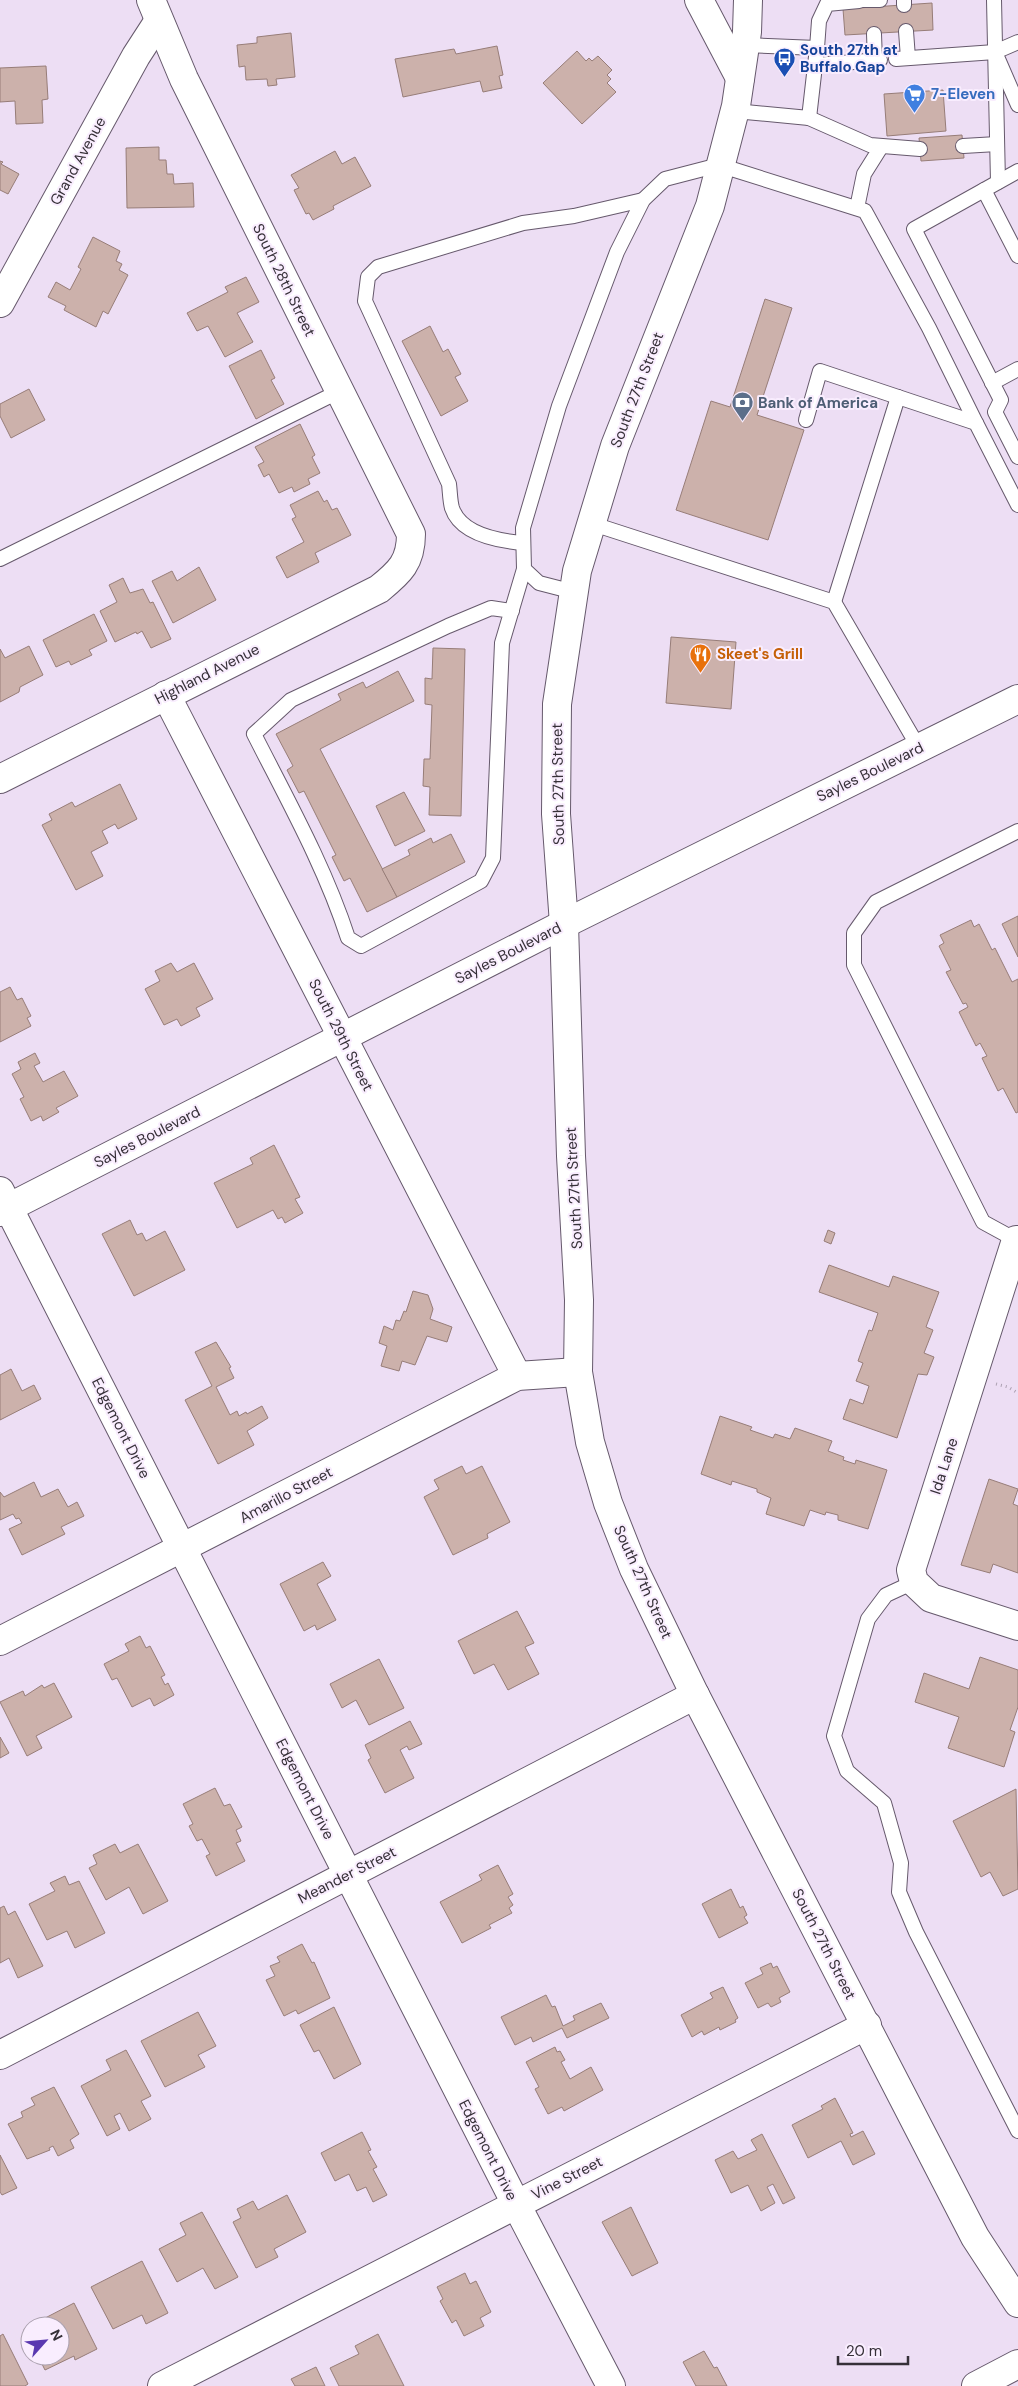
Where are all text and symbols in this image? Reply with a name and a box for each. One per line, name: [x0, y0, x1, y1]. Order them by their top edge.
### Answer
place label: South 27th at Buffalo Gap: [800, 40, 898, 77]
bus stop icon: South 27th at Buffalo Gap: [772, 47, 796, 78]
supermarket icon: 7-Eleven: [903, 82, 927, 113]
place label: 7-Eleven: [931, 84, 995, 104]
street label: Grand Avenue: [45, 113, 111, 209]
street label: South 28th Street: [248, 220, 320, 340]
street label: South 27th Street: [606, 329, 668, 451]
bank icon: Bank of America: [730, 391, 754, 422]
place label: Bank of America: [758, 393, 878, 413]
street label: Highland Avenue: [151, 639, 263, 709]
restaurant icon: Skeet's Grill: [689, 642, 713, 673]
place label: Skeet's Grill: [717, 644, 803, 664]
street label: South 27th Street: [547, 723, 569, 845]
street label: Sayles Boulevard: [813, 737, 927, 807]
street label: Sayles Boulevard: [451, 918, 565, 988]
street label: South 29th Street: [304, 975, 378, 1095]
street label: Sayles Boulevard: [90, 1102, 204, 1172]
street label: South 27th Street: [561, 1126, 587, 1249]
street label: Edgemont Drive: [87, 1374, 155, 1482]
street label: Ida Lane: [925, 1435, 963, 1497]
street label: Amarillo Street: [236, 1462, 336, 1528]
street label: South 27th Street: [609, 1522, 677, 1642]
street label: Edgemont Drive: [271, 1735, 339, 1843]
street label: Meander Street: [294, 1842, 400, 1908]
street label: South 27th Street: [787, 1885, 861, 2003]
street label: Edgemont Drive: [454, 2096, 522, 2204]
street label: Vine Street: [528, 2151, 606, 2204]
north arrow: [20, 2316, 70, 2366]
text: N: [46, 2326, 67, 2344]
scale bar: [838, 2334, 908, 2366]
text: 20 m: [846, 2341, 882, 2361]

